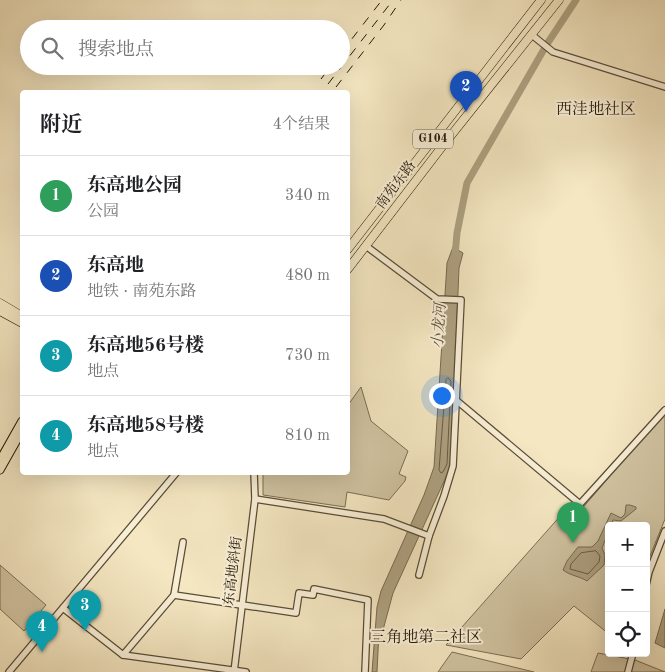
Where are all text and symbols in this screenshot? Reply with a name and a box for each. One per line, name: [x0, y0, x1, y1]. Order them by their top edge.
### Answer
search box: [20, 20, 350, 75]
icon: search: [38, 34, 66, 62]
text: 搜索地点: [78, 41, 154, 60]
pin: 2: [450, 71, 482, 112]
district label: 西洼地社区: [556, 100, 636, 118]
text: 附近: [40, 115, 82, 136]
text: 4个结果: [273, 117, 330, 133]
road number: G104: [413, 130, 453, 148]
street label: 南苑东路: [373, 158, 418, 212]
text: 东高地公园: [87, 177, 182, 196]
text: 1: [51, 188, 61, 204]
text: 340 m: [285, 188, 330, 204]
text: 公园: [87, 204, 119, 220]
text: 东高地: [87, 257, 144, 276]
text: 2: [51, 268, 61, 284]
text: 480 m: [285, 268, 330, 284]
text: 地铁 · 南苑东路: [87, 284, 196, 300]
water label: 小龙河: [429, 300, 449, 349]
text: 东高地56号楼: [87, 337, 204, 356]
text: 3: [51, 348, 61, 364]
text: 730 m: [285, 348, 330, 364]
text: 地点: [87, 364, 119, 380]
your location: [429, 383, 455, 409]
text: 东高地58号楼: [87, 417, 204, 436]
text: 4: [51, 428, 61, 444]
text: 810 m: [285, 428, 330, 444]
text: 地点: [87, 444, 119, 460]
pin: 1: [557, 502, 589, 543]
map controls: [605, 522, 650, 657]
button: +: [605, 522, 650, 567]
street label: 东高地斜街: [221, 535, 244, 607]
button: −: [605, 567, 650, 612]
pin: 3: [69, 590, 101, 631]
pin: 4: [26, 611, 58, 652]
button: locate: [605, 612, 650, 657]
district label: 三角地第二社区: [370, 628, 482, 646]

